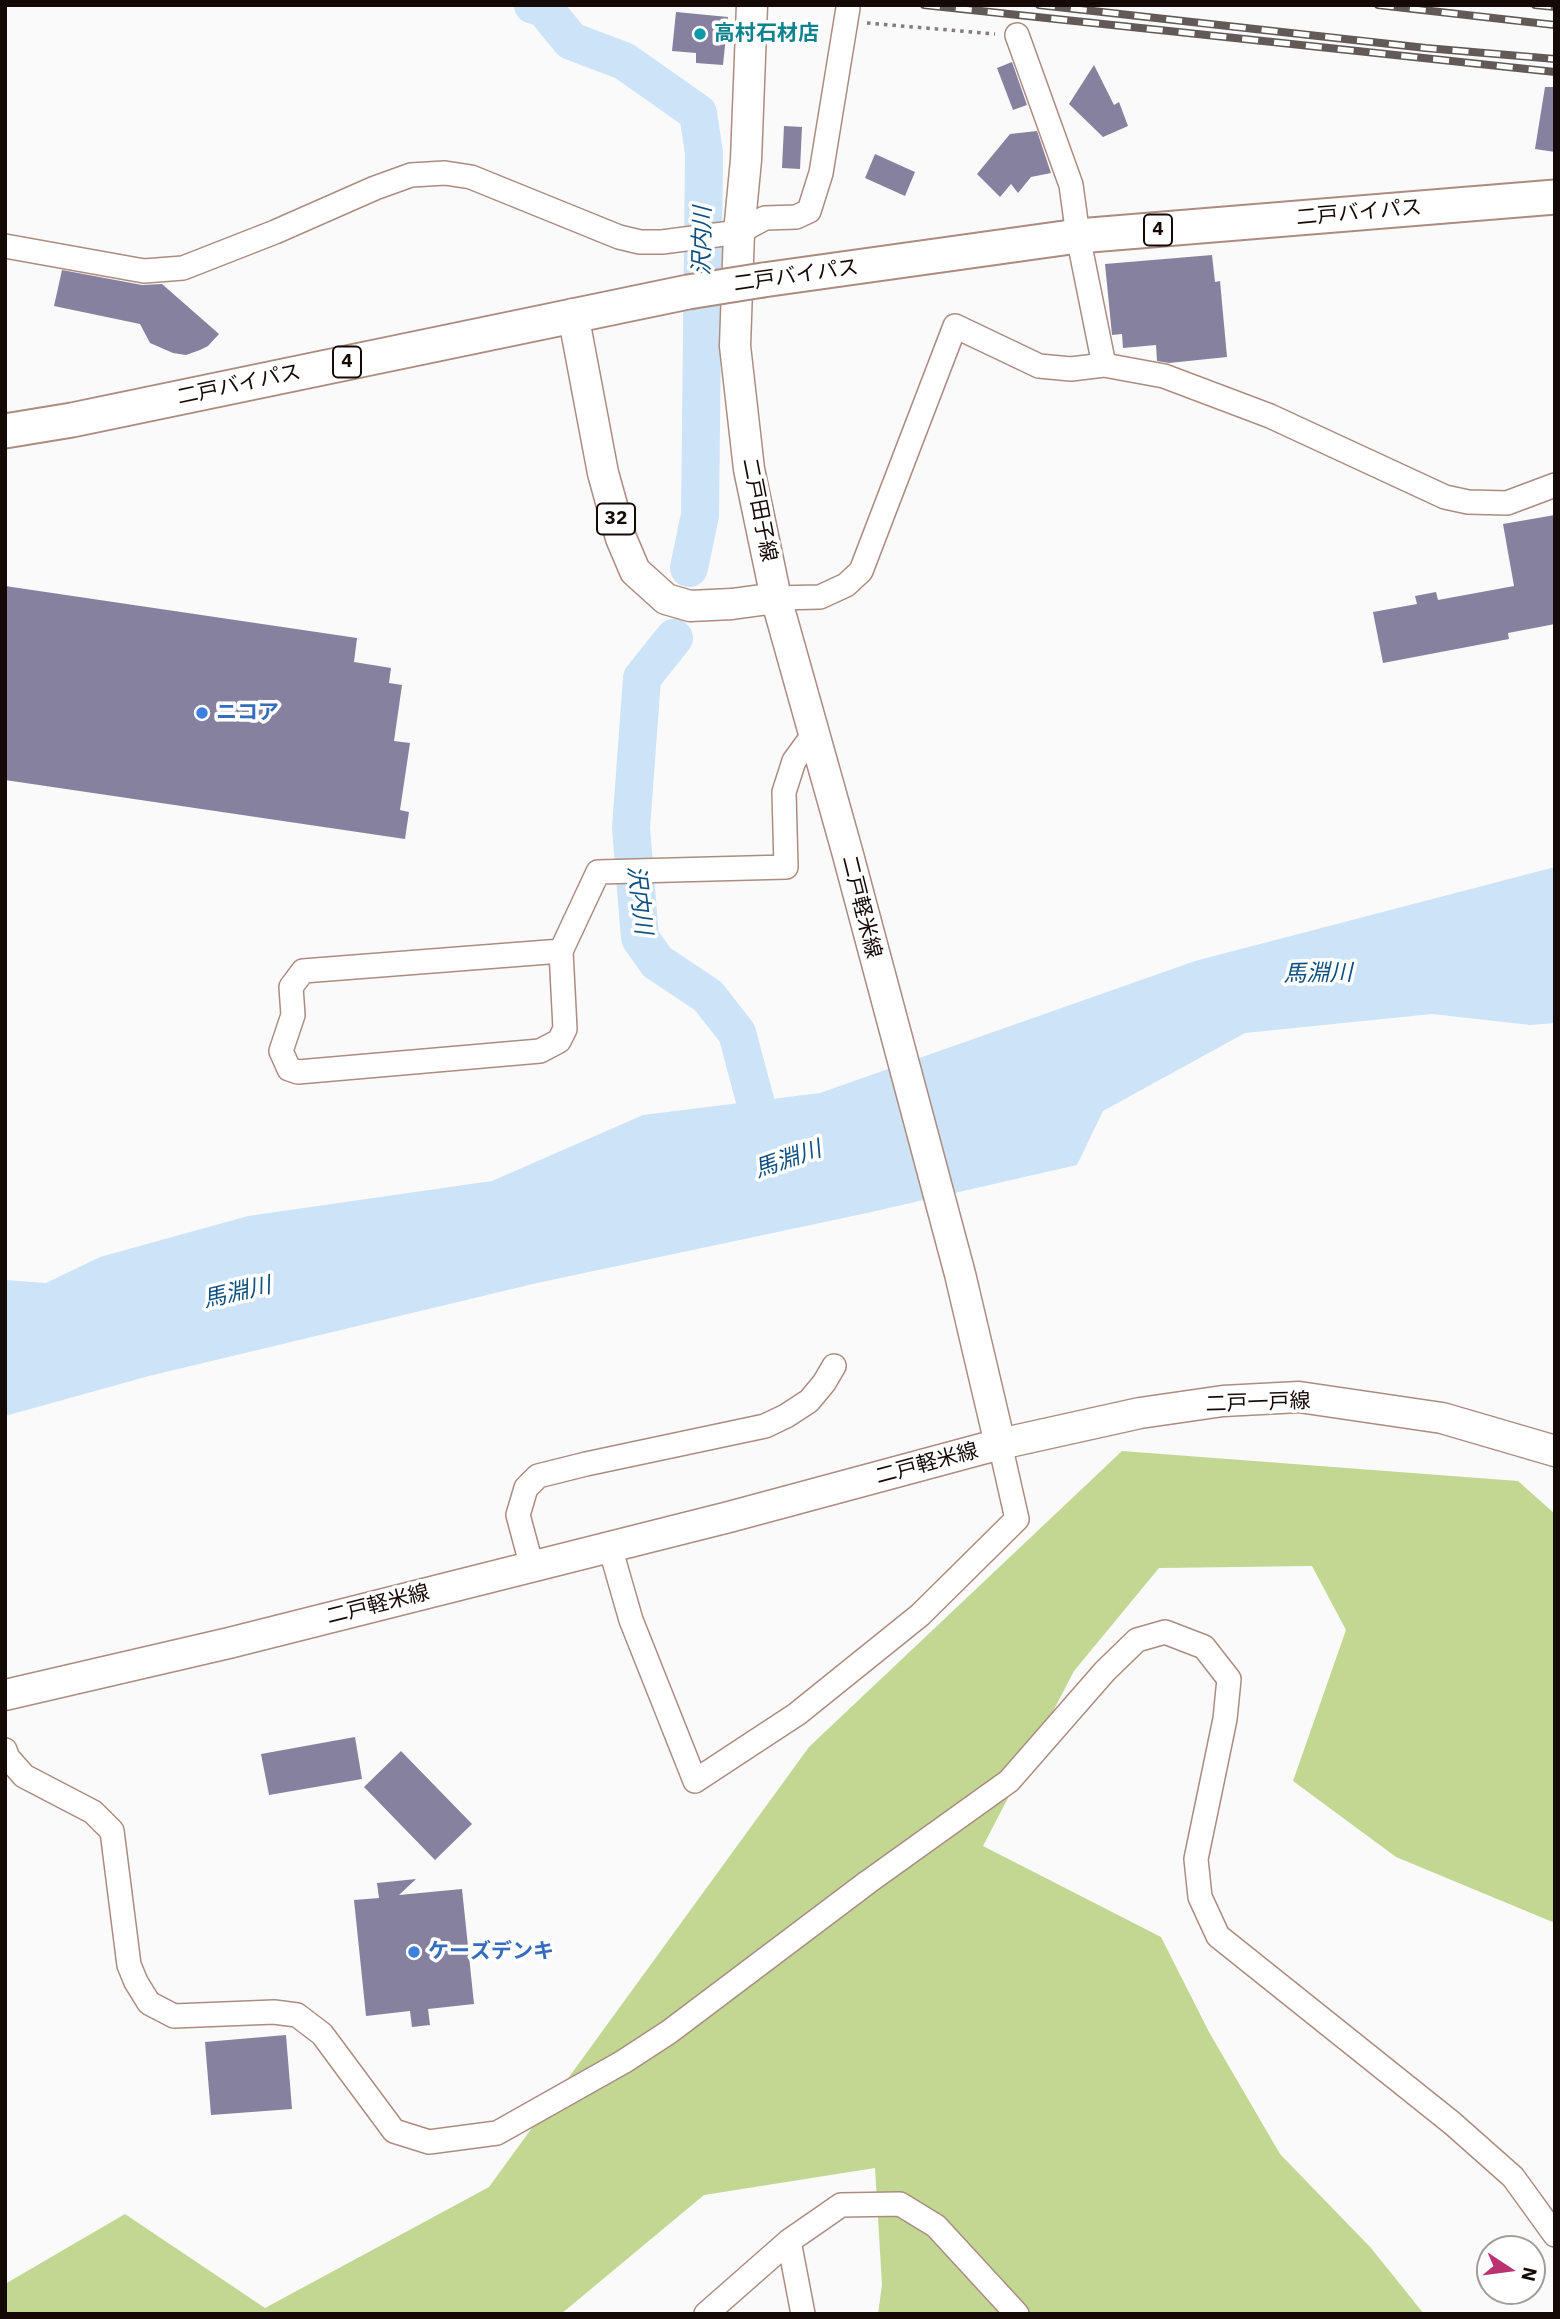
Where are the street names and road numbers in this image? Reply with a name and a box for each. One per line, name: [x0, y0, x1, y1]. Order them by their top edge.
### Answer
street label: 二戸バイパス: [1295, 195, 1423, 231]
road number: 4: [1144, 214, 1172, 246]
street label: 二戸バイパス: [732, 255, 860, 297]
road number: 4: [333, 346, 361, 378]
street label: 二戸バイパス: [175, 360, 303, 410]
street label: 二戸田子線: [737, 456, 781, 564]
road number: 32: [597, 504, 635, 534]
street label: 二戸軽米線: [836, 853, 886, 961]
street label: 二戸一戸線: [1205, 1389, 1311, 1417]
street label: 二戸軽米線: [873, 1438, 981, 1490]
street label: 二戸軽米線: [324, 1580, 432, 1630]

